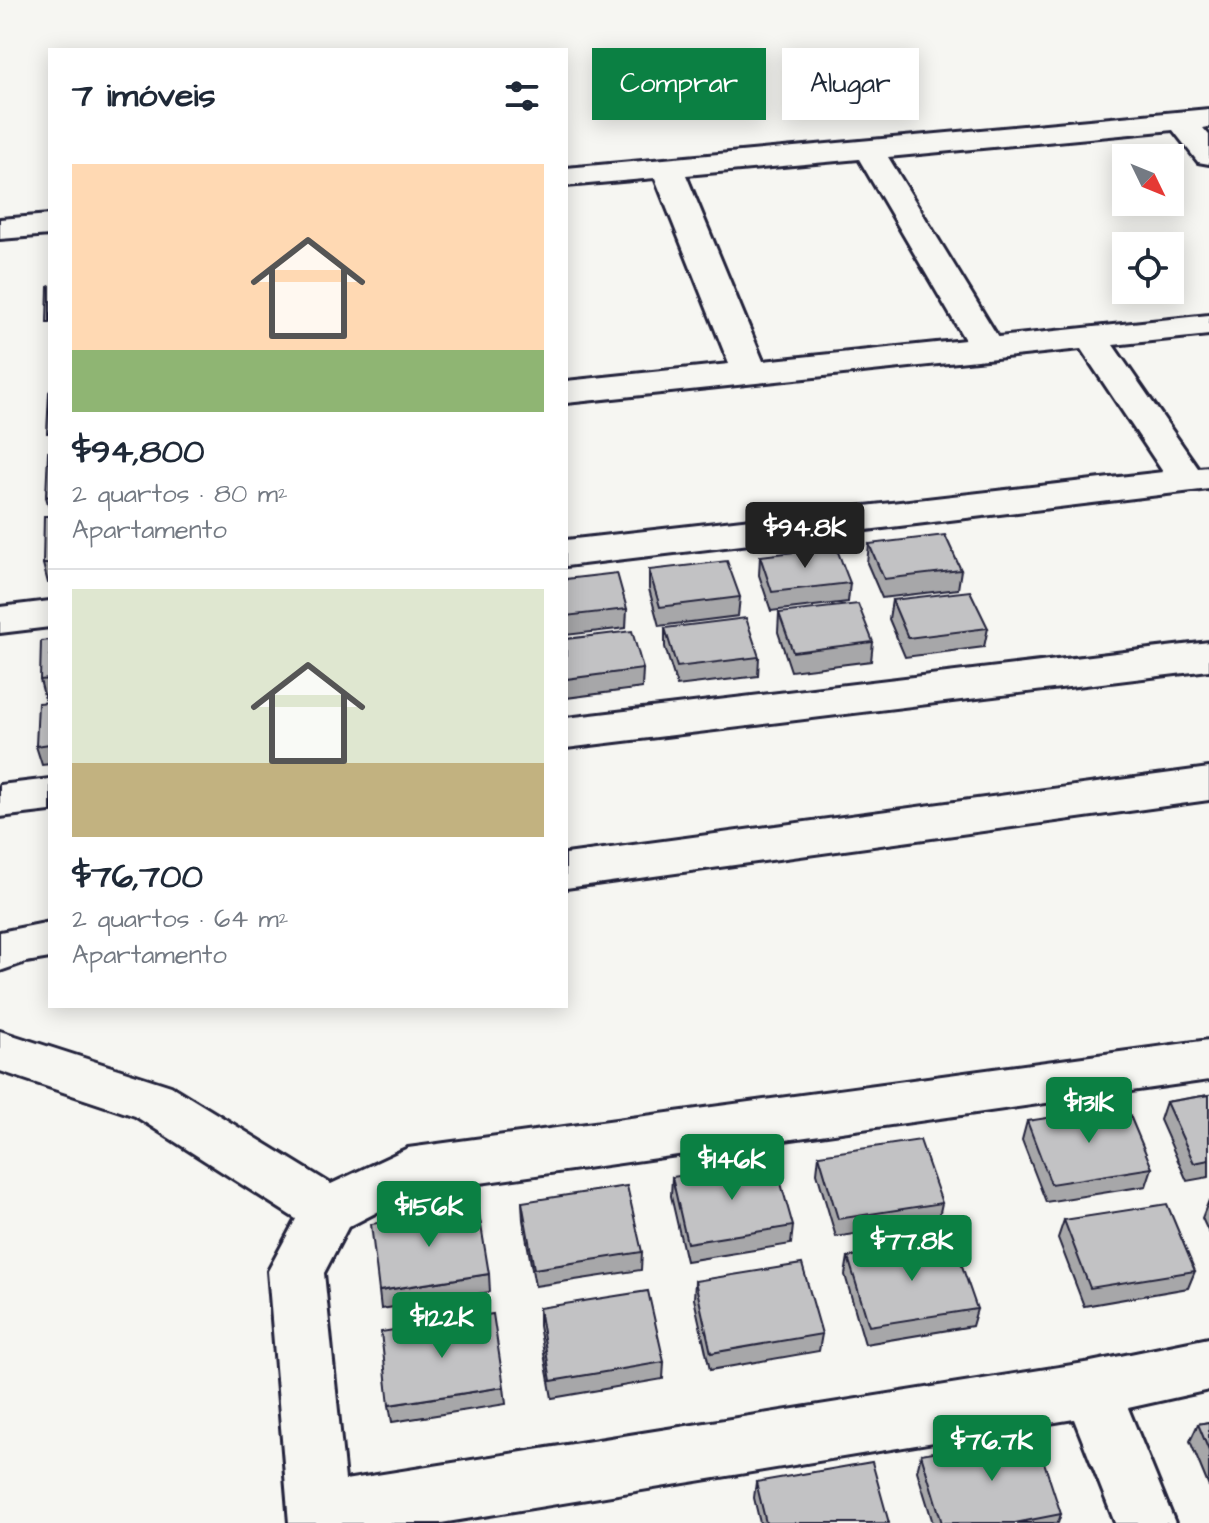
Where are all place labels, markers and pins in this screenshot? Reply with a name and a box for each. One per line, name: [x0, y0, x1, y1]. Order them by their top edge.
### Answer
pin: $94.8K: [740, 502, 870, 570]
pin: $131K: [1033, 1077, 1145, 1145]
pin: $146K: [676, 1134, 788, 1202]
pin: $156K: [373, 1181, 485, 1249]
pin: $77.8K: [847, 1215, 977, 1283]
pin: $122K: [386, 1292, 498, 1360]
pin: $76.7K: [927, 1415, 1057, 1483]

